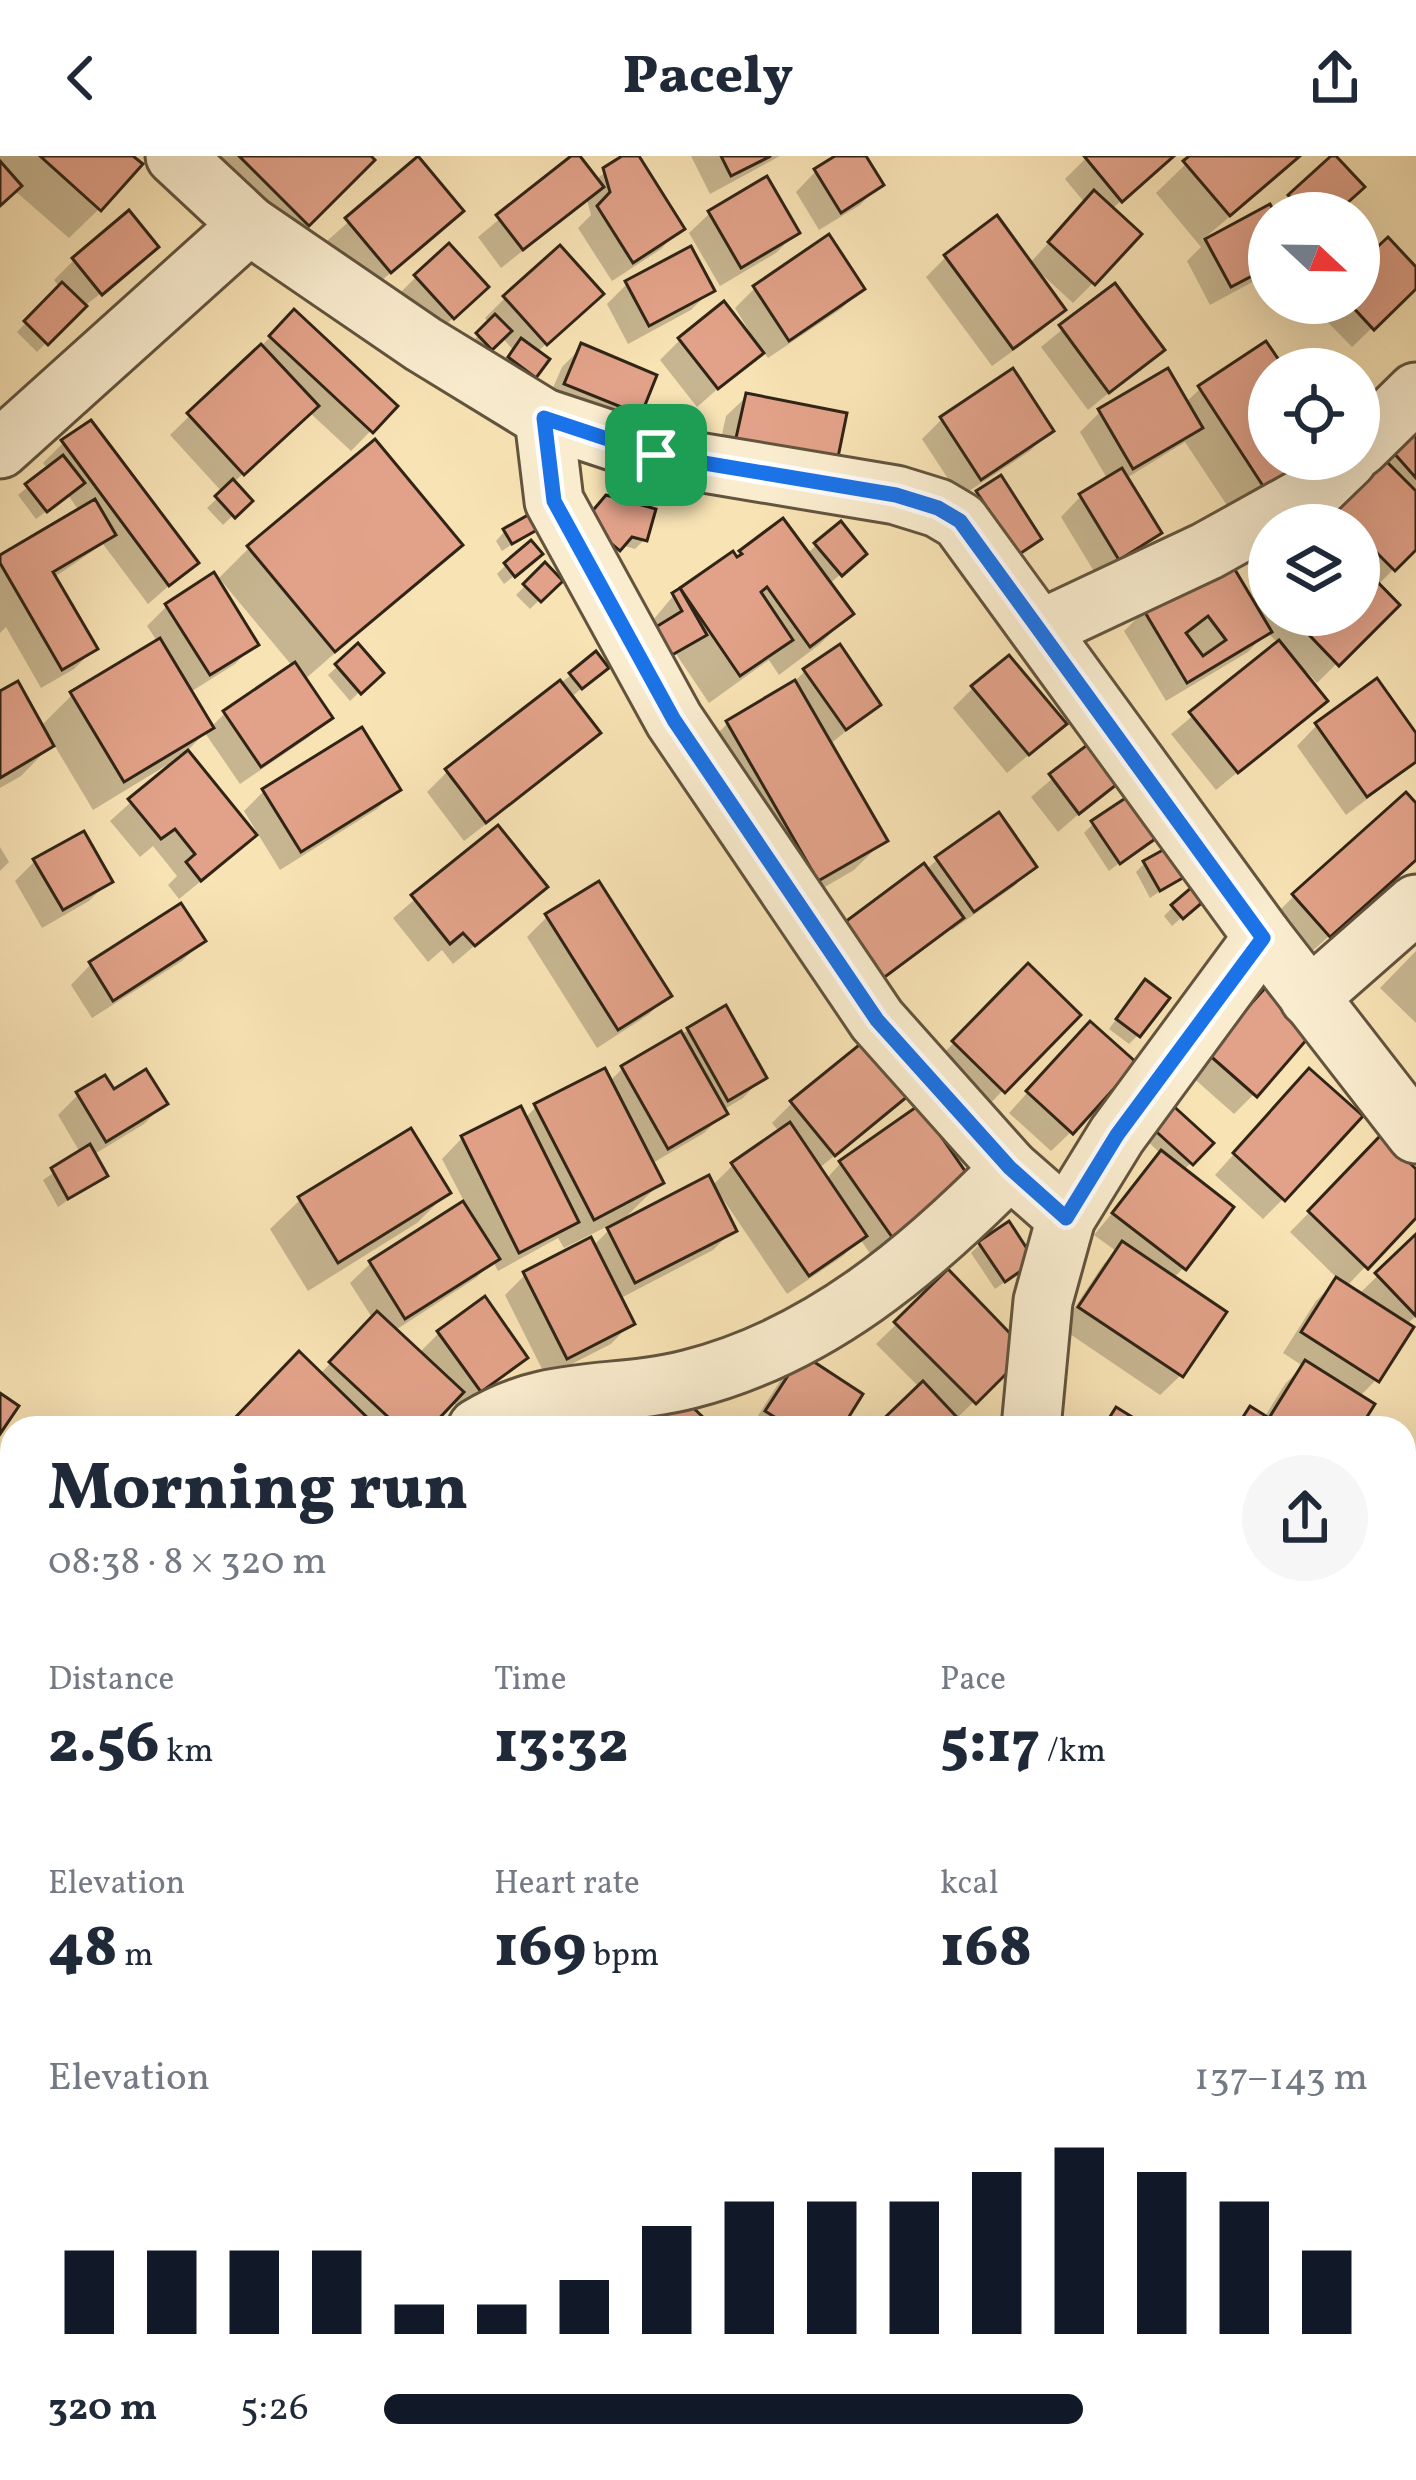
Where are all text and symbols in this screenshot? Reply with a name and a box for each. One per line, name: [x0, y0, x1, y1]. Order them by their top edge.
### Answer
text: Pacely: [623, 41, 793, 116]
icon: back: [48, 45, 114, 111]
icon: share: [1302, 45, 1368, 111]
north arrow: [1248, 192, 1380, 324]
map controls: [1248, 192, 1380, 636]
button: locate: [1248, 348, 1380, 480]
pin: [605, 404, 707, 506]
icon: arrive: [623, 422, 689, 488]
button: layers: [1248, 504, 1380, 636]
text: Morning run: [48, 1445, 469, 1537]
button: share: [1242, 1455, 1368, 1581]
text: 08:38 · 8 × 320 m: [48, 1536, 327, 1590]
text: Distance: [48, 1658, 174, 1704]
text: Time: [494, 1658, 566, 1704]
text: Pace: [940, 1658, 1006, 1704]
text: 2.56: [48, 1704, 160, 1787]
text: 13:32: [494, 1704, 628, 1787]
text: 5:17: [940, 1704, 1040, 1787]
text: km: [160, 1730, 213, 1776]
text: /km: [1040, 1730, 1106, 1776]
text: Elevation: [48, 1862, 185, 1908]
text: Heart rate: [494, 1862, 640, 1908]
text: kcal: [940, 1862, 999, 1908]
text: 48: [48, 1908, 118, 1991]
text: 169: [494, 1908, 586, 1991]
text: 168: [940, 1908, 1032, 1991]
text: m: [118, 1934, 154, 1980]
text: bpm: [586, 1934, 659, 1980]
text: Elevation: [48, 2052, 210, 2106]
text: 137–143 m: [1194, 2052, 1368, 2106]
text: 320 m: [48, 2382, 158, 2436]
text: 5:26: [240, 2382, 309, 2436]

